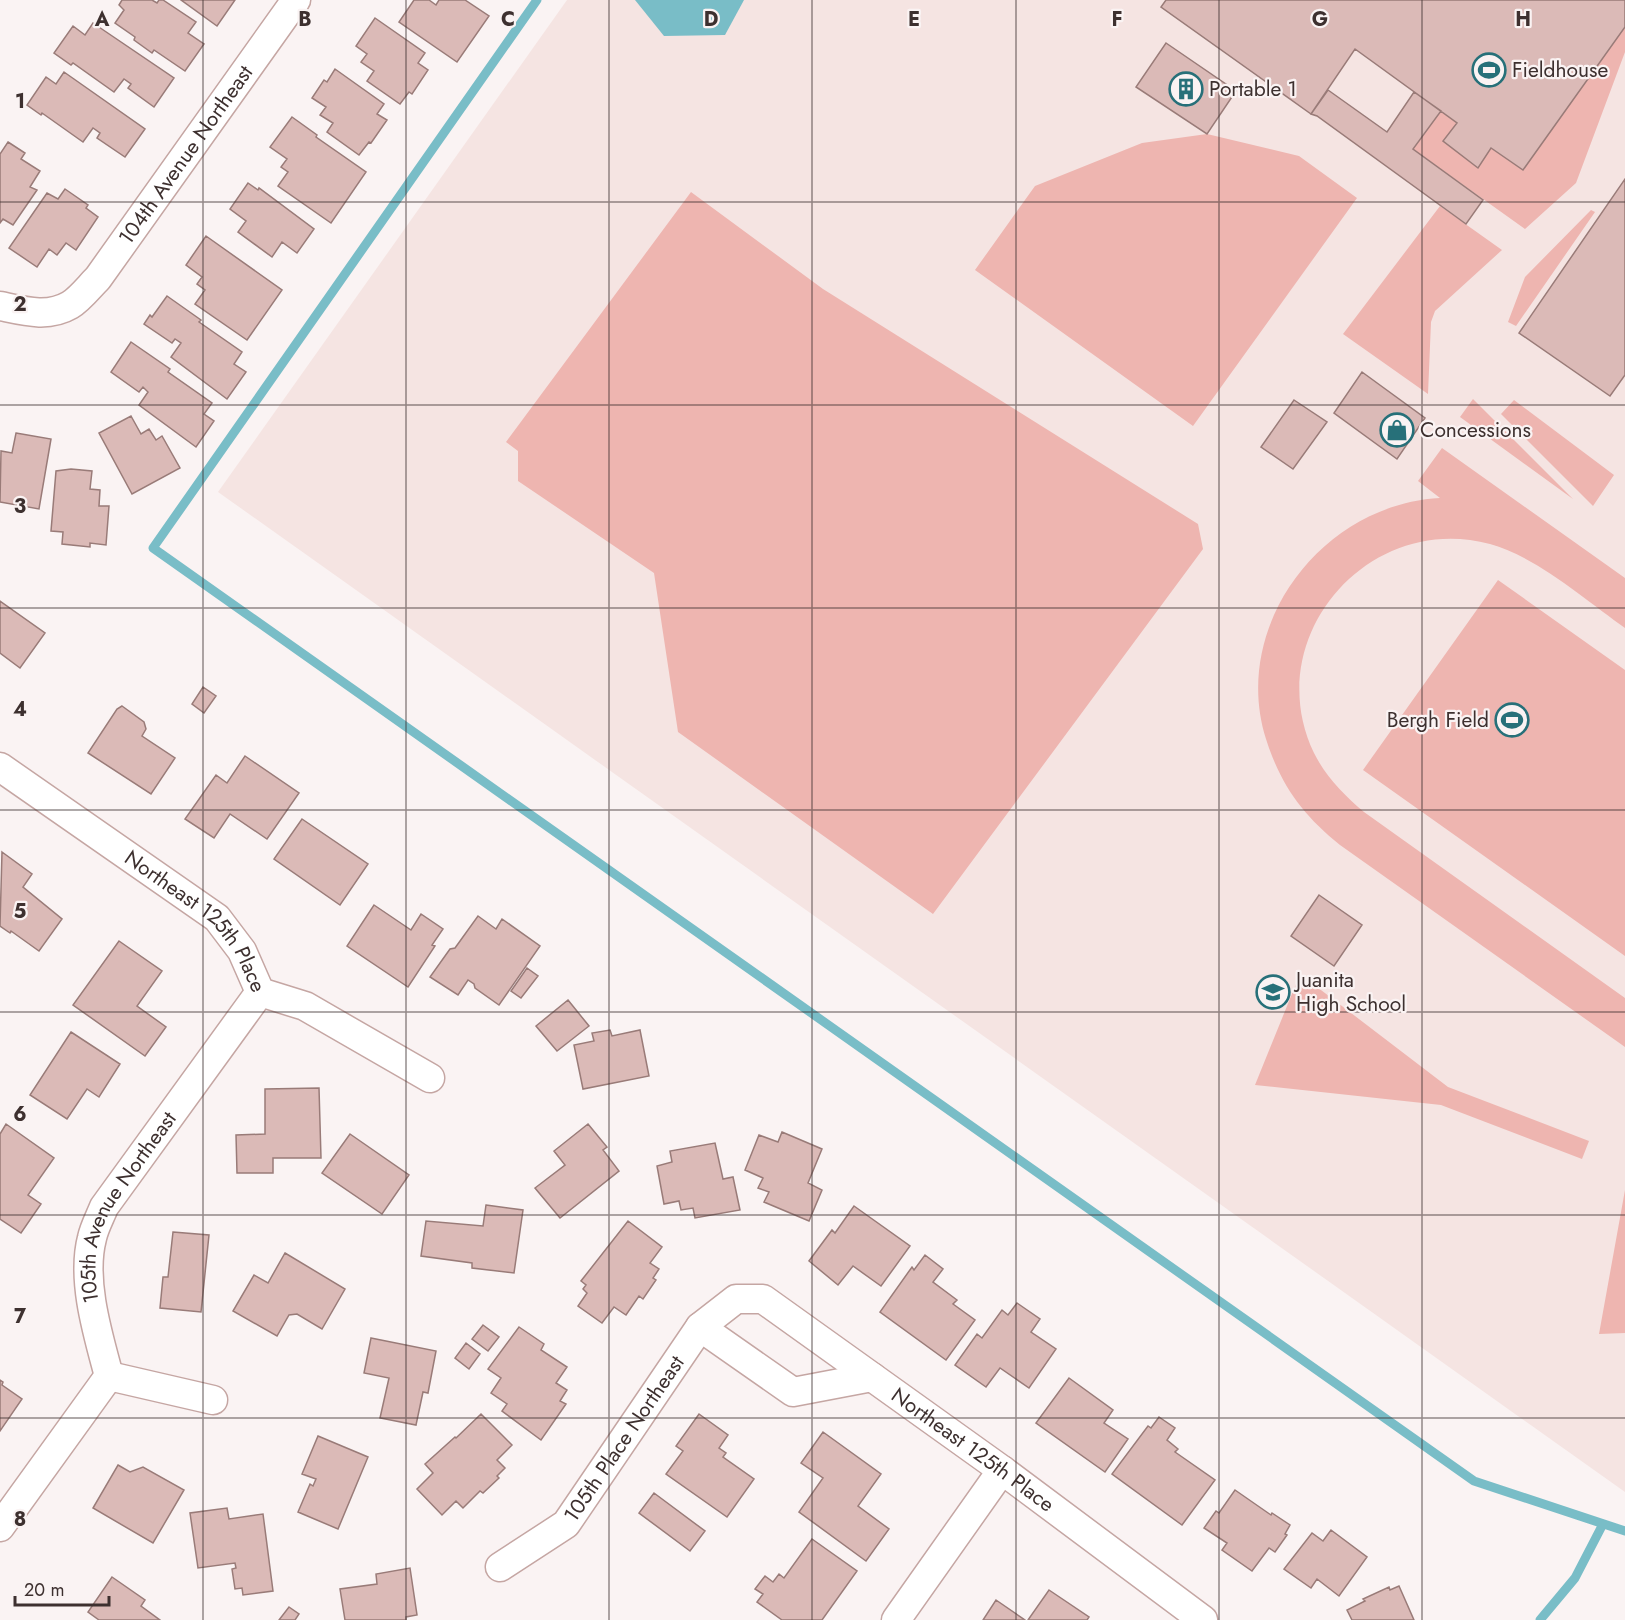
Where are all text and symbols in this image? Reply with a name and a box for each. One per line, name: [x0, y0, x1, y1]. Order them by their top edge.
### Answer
text: A: [94, 5, 110, 34]
text: B: [298, 5, 312, 34]
text: C: [501, 5, 515, 34]
text: D: [704, 5, 718, 34]
text: E: [908, 5, 920, 34]
text: F: [1111, 5, 1123, 34]
text: G: [1312, 5, 1328, 34]
text: H: [1515, 5, 1531, 34]
sports icon: Fieldhouse: [1471, 52, 1507, 88]
place label: Fieldhouse: [1512, 55, 1609, 85]
street label: 104th Avenue Northeast: [111, 59, 260, 251]
building icon: Portable 1: [1168, 71, 1204, 107]
place label: Portable 1: [1209, 74, 1297, 104]
text: 1: [15, 87, 25, 116]
text: 2: [13, 290, 27, 319]
shop icon: Concessions: [1379, 412, 1415, 448]
place label: Concessions: [1420, 415, 1531, 445]
text: 3: [14, 492, 26, 521]
text: 4: [13, 695, 27, 724]
sports icon: Bergh Field: [1494, 702, 1530, 738]
place label: Bergh Field: [1387, 705, 1489, 735]
street label: Northeast 125th Place: [118, 843, 273, 997]
text: 5: [14, 897, 27, 926]
place label: Juanita High School: [1293, 965, 1406, 1019]
school or university icon: Juanita High School: [1255, 974, 1291, 1010]
text: 6: [13, 1100, 27, 1129]
street label: 105th Avenue Northeast: [73, 1105, 184, 1305]
text: 7: [14, 1302, 27, 1331]
street label: 105th Place Northeast: [557, 1349, 691, 1528]
street label: Northeast 125th Place: [885, 1380, 1061, 1519]
text: 8: [14, 1505, 26, 1534]
scale bar: [15, 1569, 110, 1607]
text: 20 m: [24, 1577, 64, 1603]

